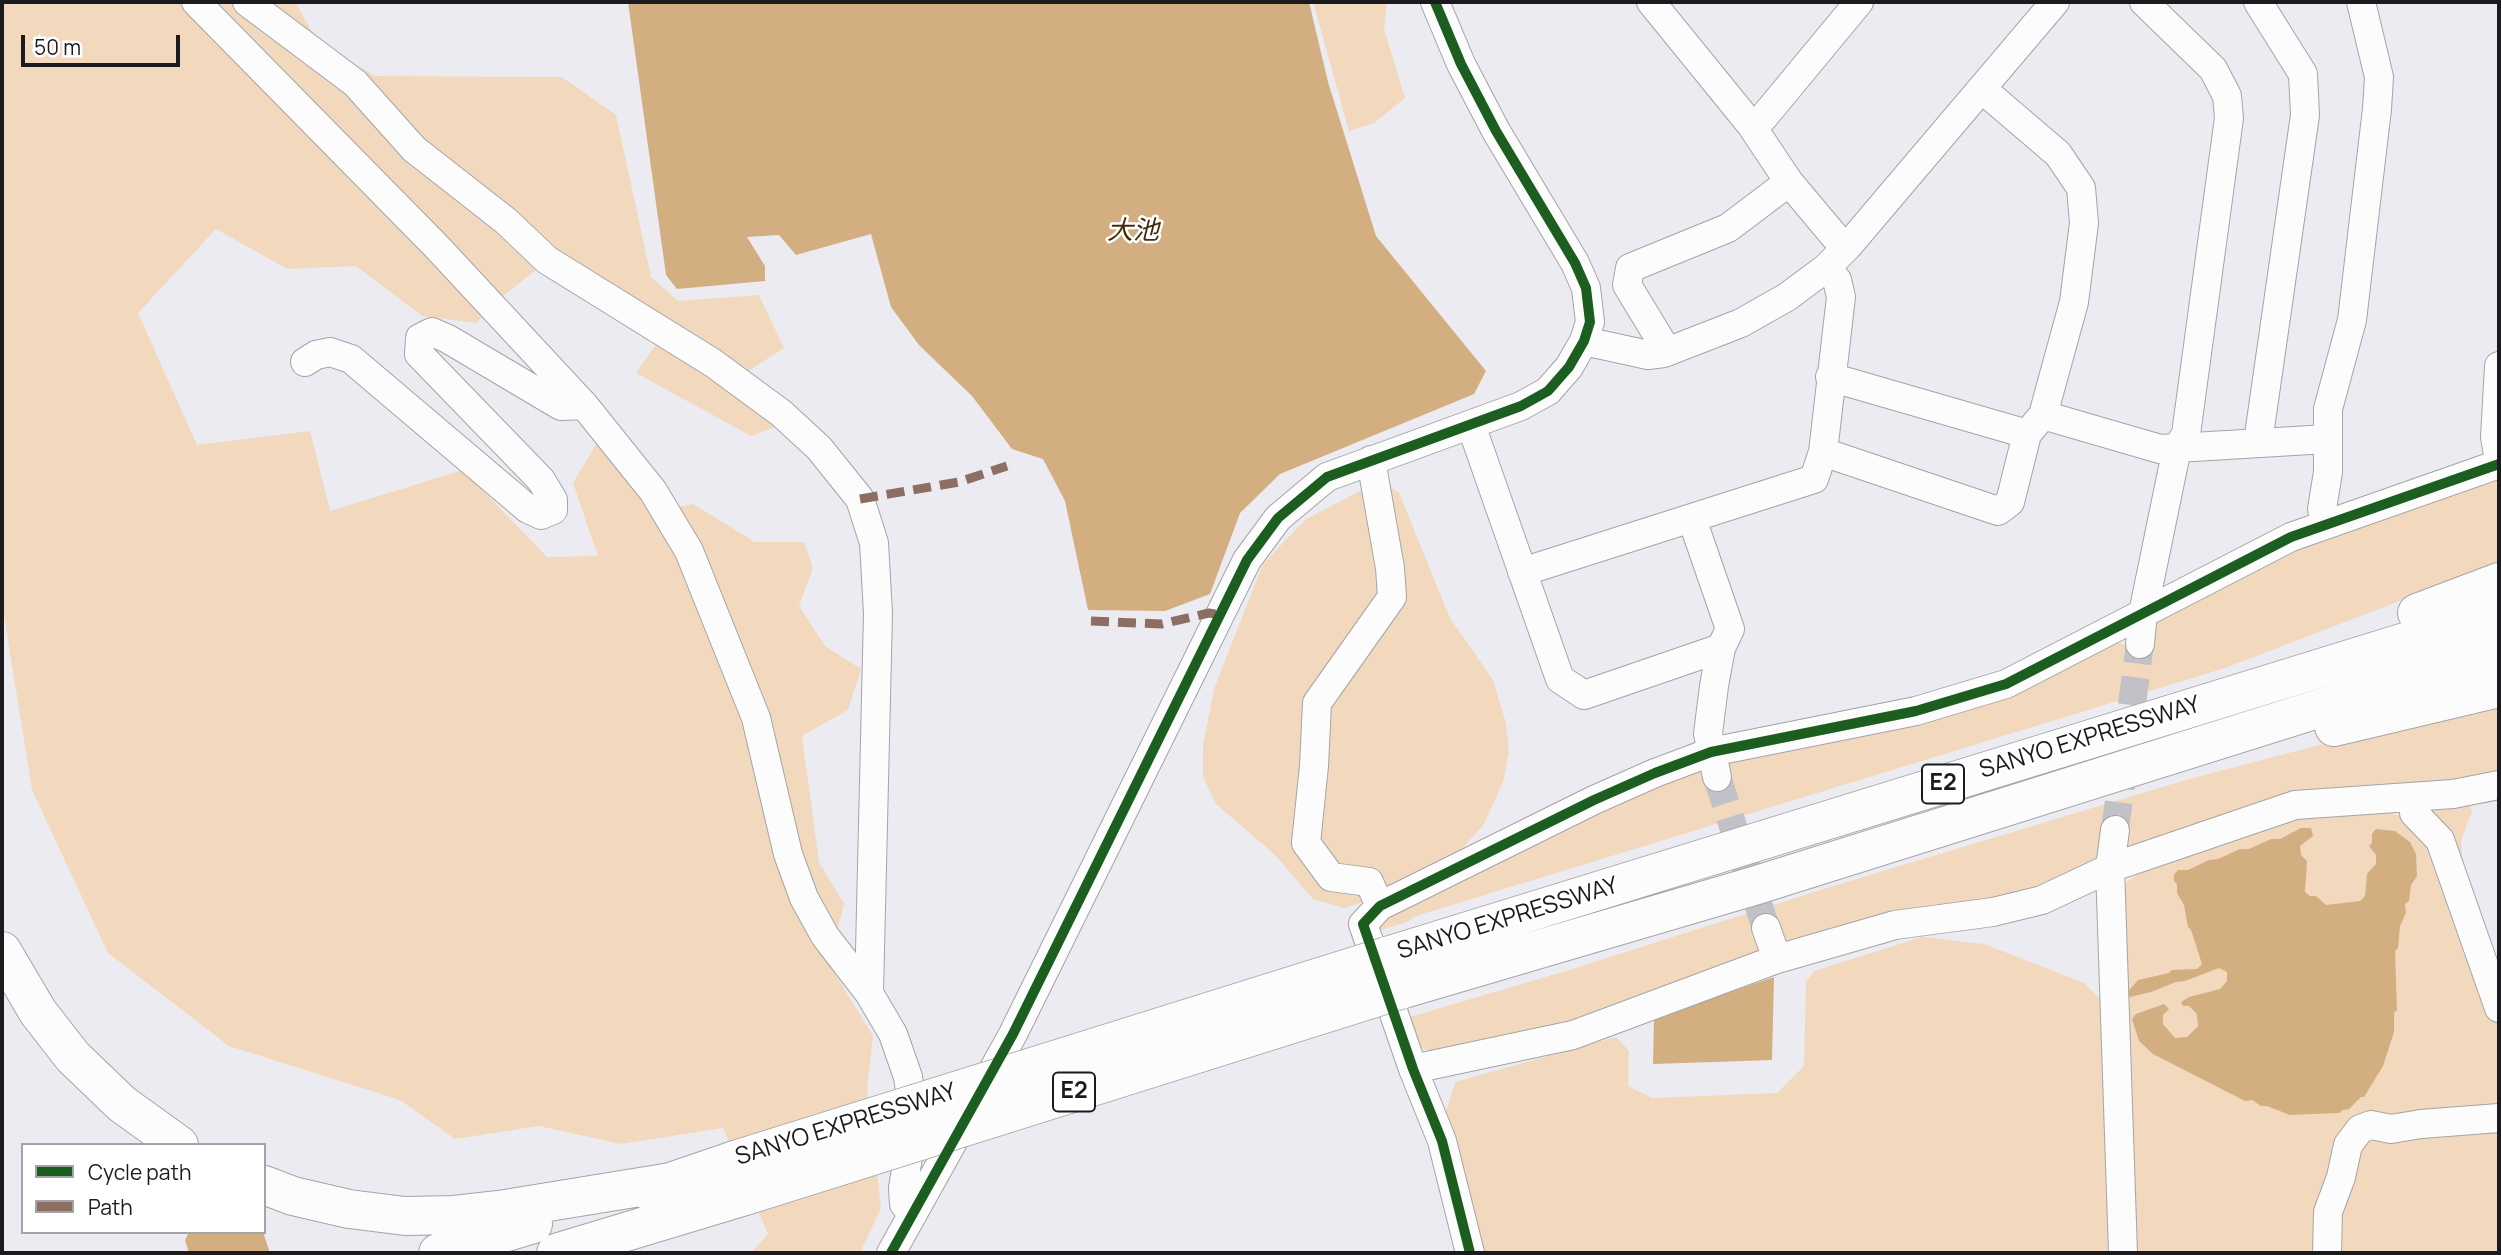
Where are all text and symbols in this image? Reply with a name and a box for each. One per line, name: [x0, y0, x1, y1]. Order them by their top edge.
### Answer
scale bar: [24, 21, 184, 65]
text: 50 m: [34, 33, 81, 61]
water label: 大池: [1107, 216, 1159, 248]
street label: SANYO EXPRESSWAY: [1976, 691, 2204, 785]
road number: E2: [1922, 764, 1964, 804]
street label: SANYO EXPRESSWAY: [1394, 872, 1622, 966]
road number: E2: [1053, 1072, 1095, 1112]
street label: SANYO EXPRESSWAY: [732, 1078, 960, 1172]
legend: [21, 1143, 266, 1234]
text: Cycle path: [88, 1158, 191, 1186]
text: Path: [88, 1193, 133, 1221]

